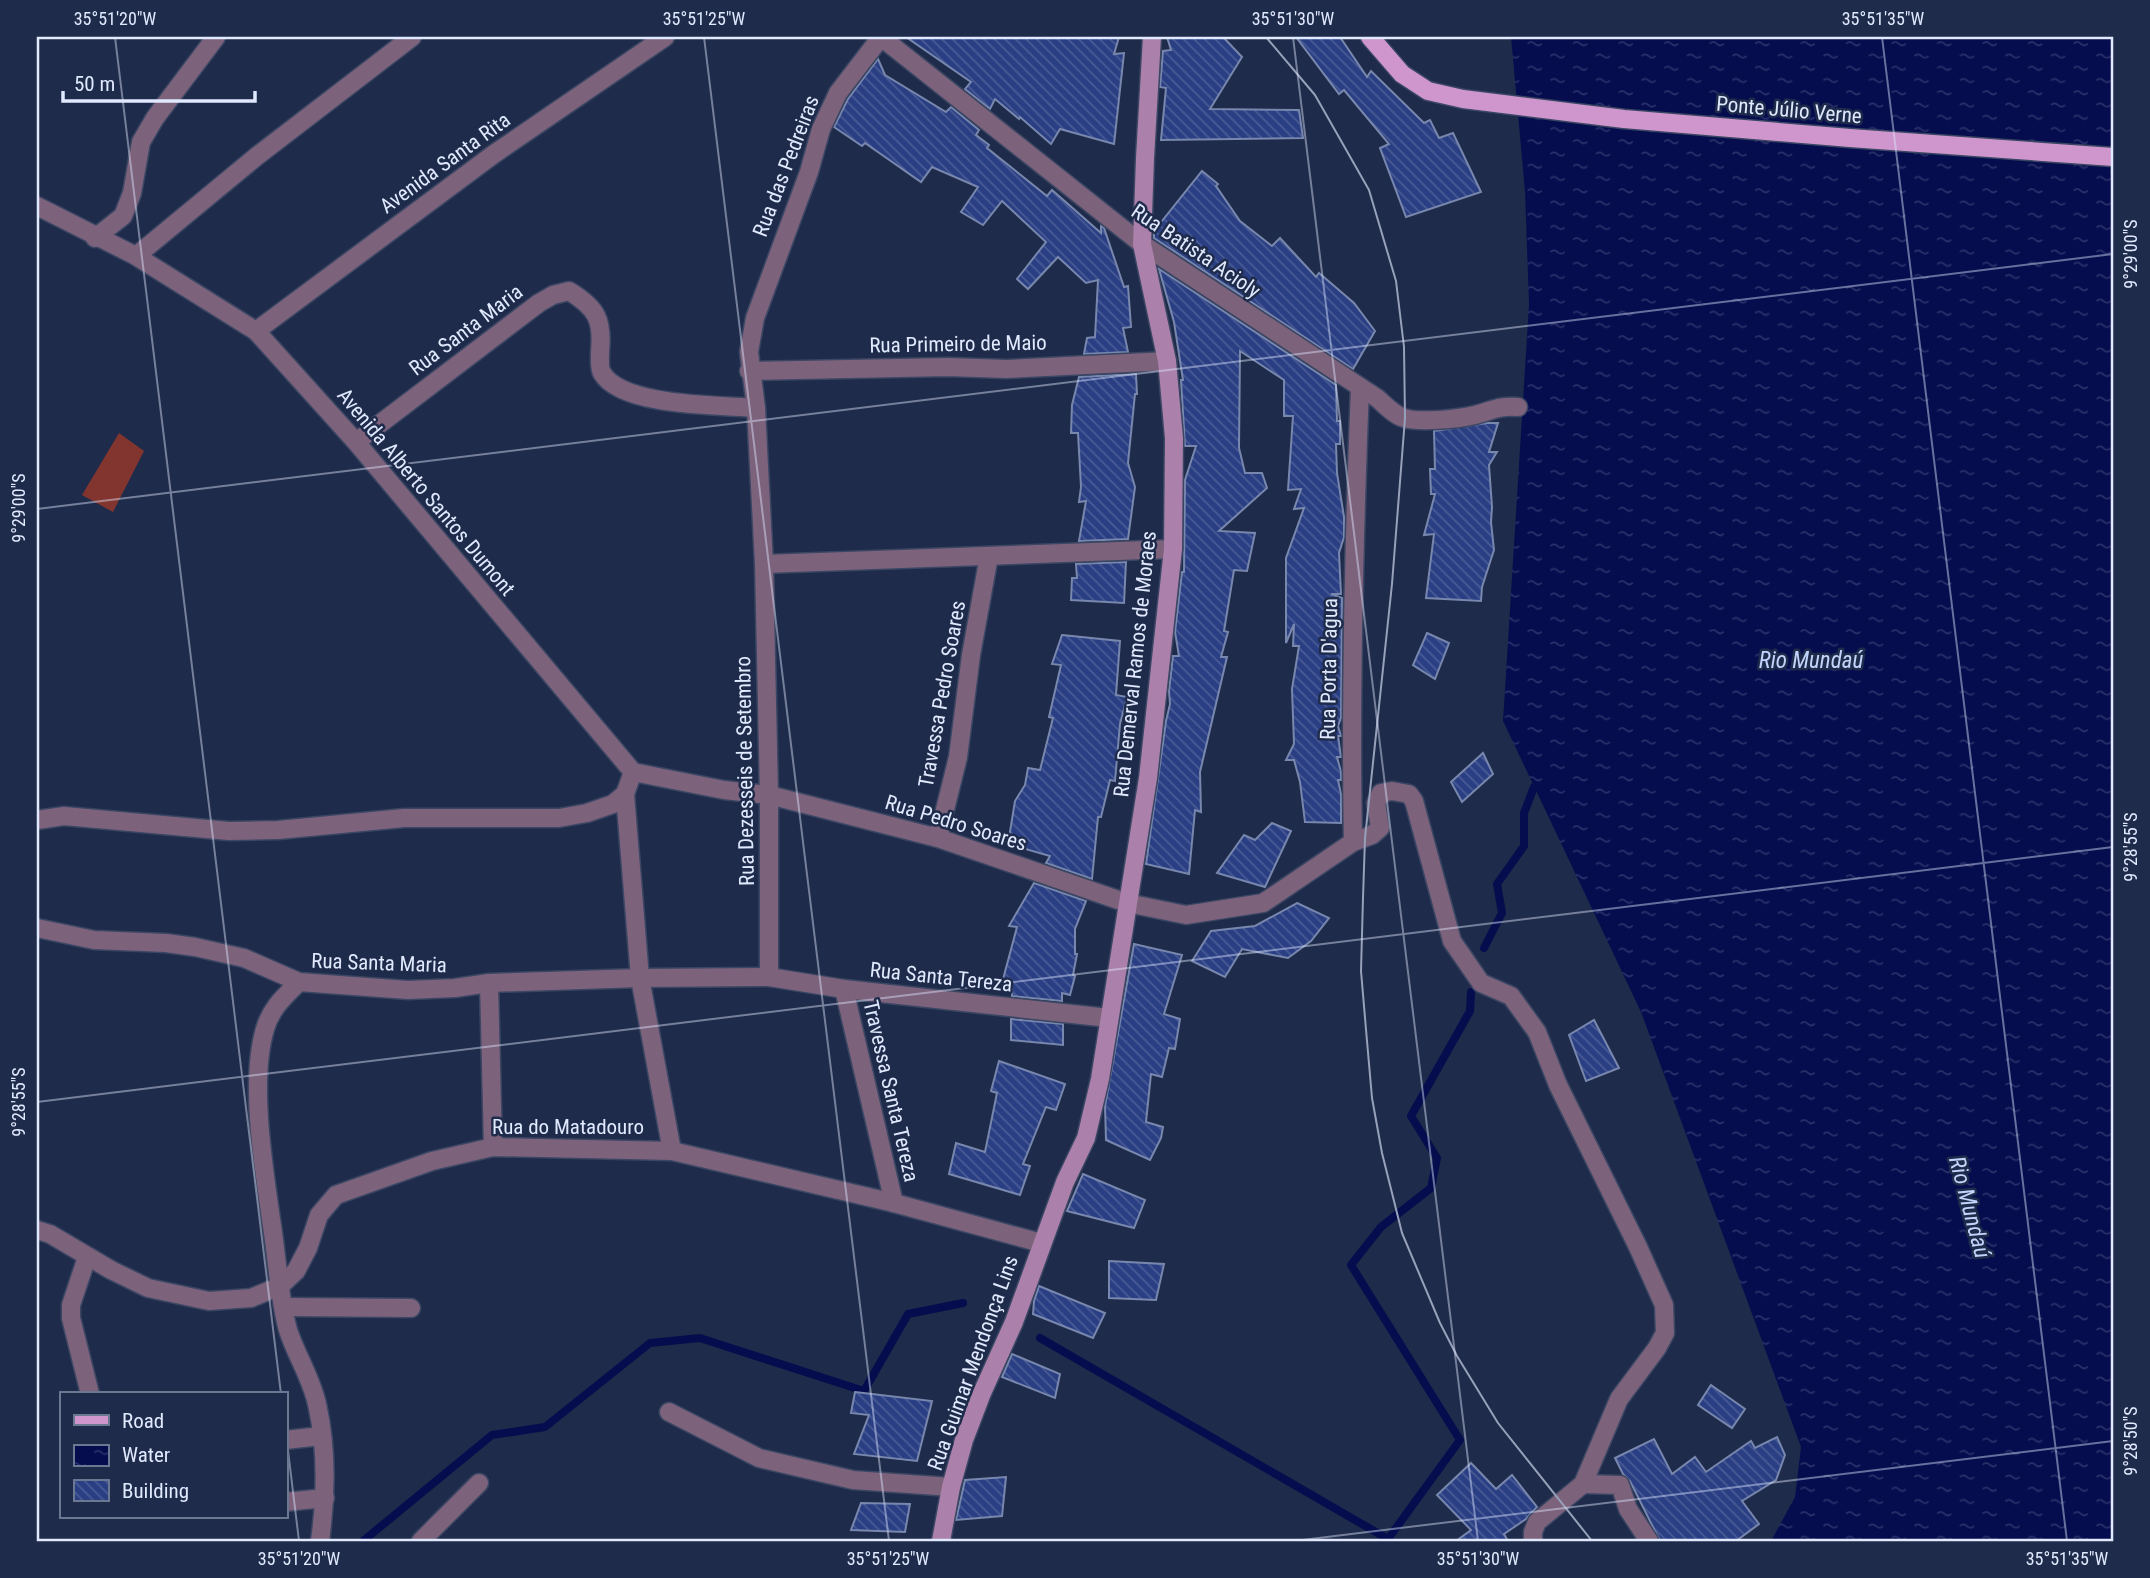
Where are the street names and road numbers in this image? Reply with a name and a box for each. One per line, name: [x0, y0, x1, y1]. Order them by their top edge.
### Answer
street label: Rua das Pedreiras: [748, 92, 824, 240]
street label: Ponte Júlio Verne: [1715, 92, 1863, 128]
street label: Avenida Santa Rita: [375, 108, 515, 218]
street label: Rua Batista Acioly: [1127, 199, 1265, 303]
street label: Rua Santa Maria: [405, 280, 527, 380]
street label: Rua Primeiro de Maio: [869, 330, 1047, 358]
street label: Avenida Alberto Santos Dumont: [332, 384, 520, 600]
street label: Rua Demerval Ramos de Moraes: [1109, 530, 1161, 798]
street label: Rua Porta D'agua: [1316, 598, 1342, 740]
street label: Travessa Pedro Soares: [914, 599, 970, 789]
street label: Rua Dezesseis de Setembro: [731, 656, 759, 886]
street label: Rua Pedro Soares: [882, 790, 1030, 856]
street label: Rua Santa Maria: [311, 949, 447, 977]
street label: Rua Santa Tereza: [869, 958, 1013, 996]
street label: Travessa Santa Tereza: [858, 998, 924, 1184]
street label: Rua do Matadouro: [492, 1115, 644, 1139]
street label: Rua Guimar Mendonça Lins: [923, 1252, 1023, 1474]

